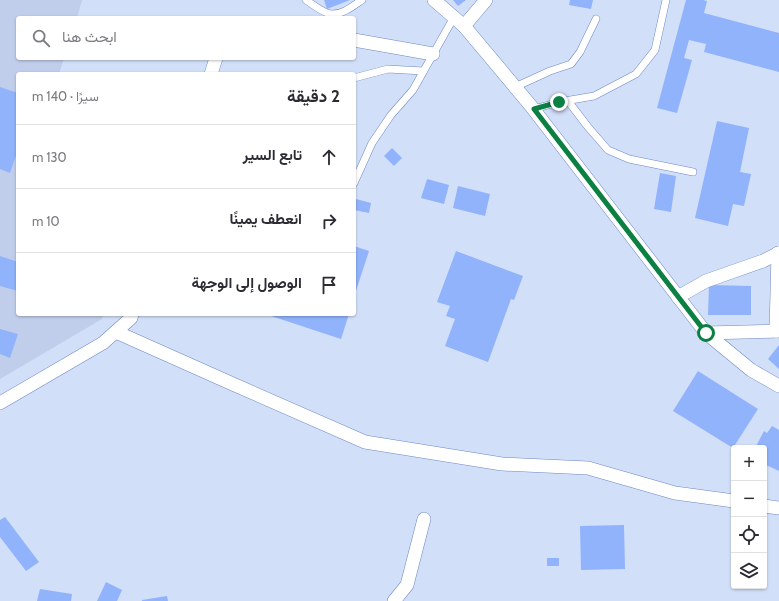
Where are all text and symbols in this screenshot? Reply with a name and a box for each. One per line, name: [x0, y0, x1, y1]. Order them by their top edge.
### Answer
search box: [16, 16, 356, 60]
icon: search: [30, 27, 52, 49]
text: ابحث هنا: [62, 28, 117, 46]
text: 2 دقيقة: [287, 86, 340, 106]
text: سيرًا · 140 m: [32, 88, 99, 104]
route end: [550, 93, 568, 111]
text: تابع السير: [243, 146, 302, 164]
icon: ahead: [318, 146, 340, 168]
text: 130 m: [32, 149, 67, 165]
text: انعطف يمينًا: [229, 210, 302, 228]
icon: right: [318, 210, 340, 232]
text: 10 m: [32, 213, 60, 229]
text: الوصول إلى الوجهة: [192, 274, 302, 292]
icon: arrive: [318, 274, 340, 296]
route start: [697, 324, 715, 342]
map controls: [731, 445, 767, 589]
button: +: [731, 445, 767, 481]
button: −: [731, 481, 767, 517]
button: locate: [731, 517, 767, 553]
button: layers: [731, 553, 767, 589]

